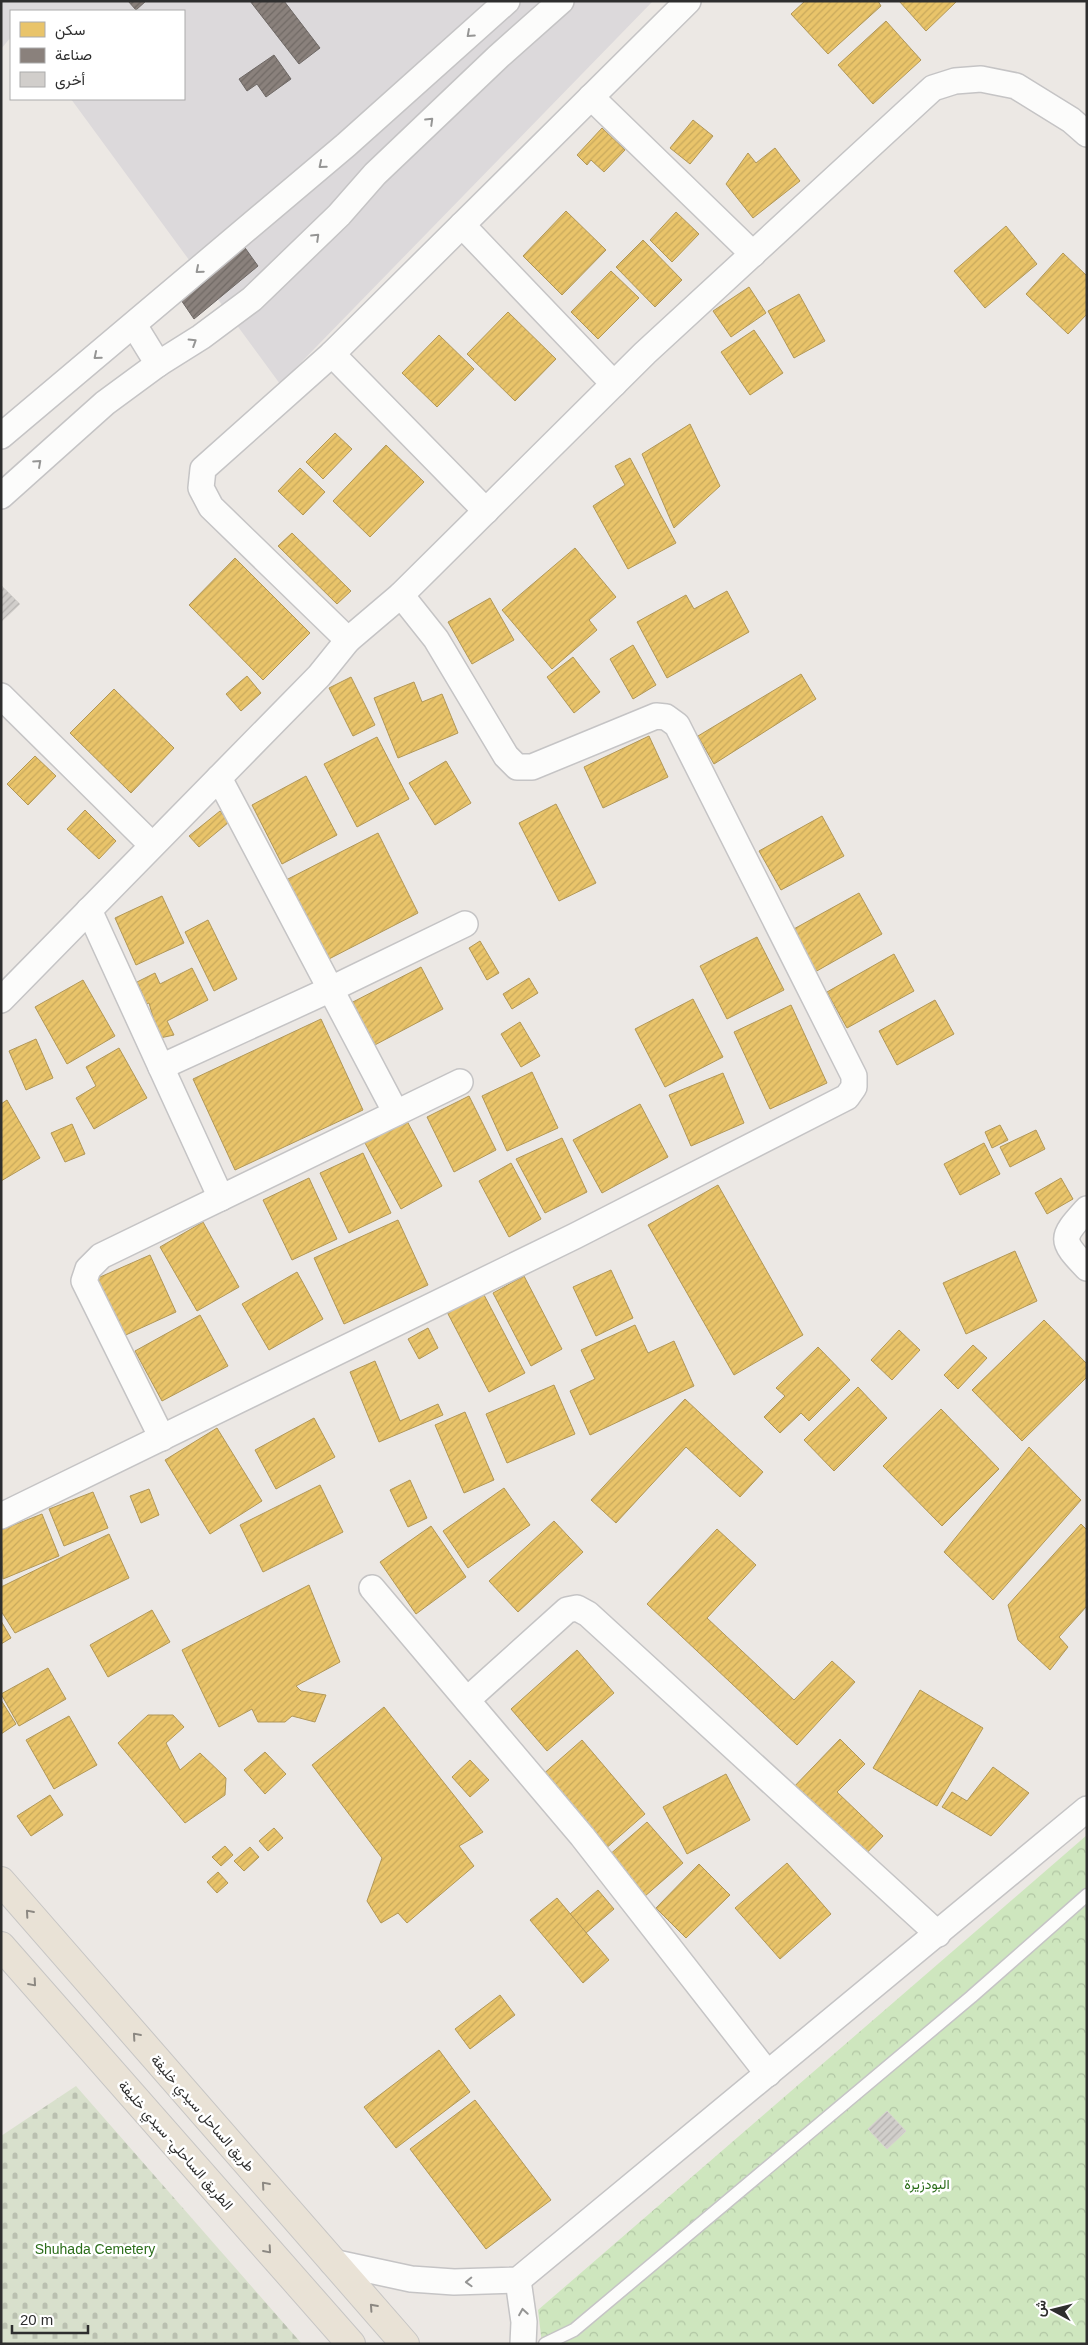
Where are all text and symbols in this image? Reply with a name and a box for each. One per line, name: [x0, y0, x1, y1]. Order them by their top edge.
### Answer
legend: [10, 10, 185, 100]
text: سكن: [55, 21, 85, 40]
one-way arrow: [467, 28, 476, 37]
text: صناعة: [55, 46, 92, 63]
text: أخرى: [55, 71, 85, 90]
one-way arrow: [425, 118, 434, 127]
one-way arrow: [319, 159, 328, 168]
one-way arrow: [311, 234, 320, 243]
one-way arrow: [195, 264, 204, 273]
one-way arrow: [187, 339, 196, 348]
one-way arrow: [94, 351, 103, 359]
one-way arrow: [32, 460, 41, 469]
one-way arrow: [26, 1910, 35, 1919]
one-way arrow: [28, 1977, 37, 1986]
one-way arrow: [133, 2033, 142, 2042]
street label: طريق الساحل سيدي خليفة: [145, 2051, 258, 2177]
street label: الطريق الساحلي- سيدي خليفة: [113, 2077, 236, 2215]
park label: البودزيرة: [904, 2176, 950, 2193]
one-way arrow: [263, 2182, 271, 2191]
park label: Shuhada Cemetery: [35, 2241, 155, 2257]
one-way arrow: [262, 2244, 271, 2253]
one-way arrow: [465, 2277, 472, 2287]
north arrow: [1028, 2285, 1078, 2335]
text: ش: [1031, 2299, 1050, 2318]
scale bar: [12, 2302, 89, 2334]
one-way arrow: [369, 2304, 378, 2313]
one-way arrow: [518, 2308, 529, 2316]
text: 20 m: [20, 2311, 53, 2328]

